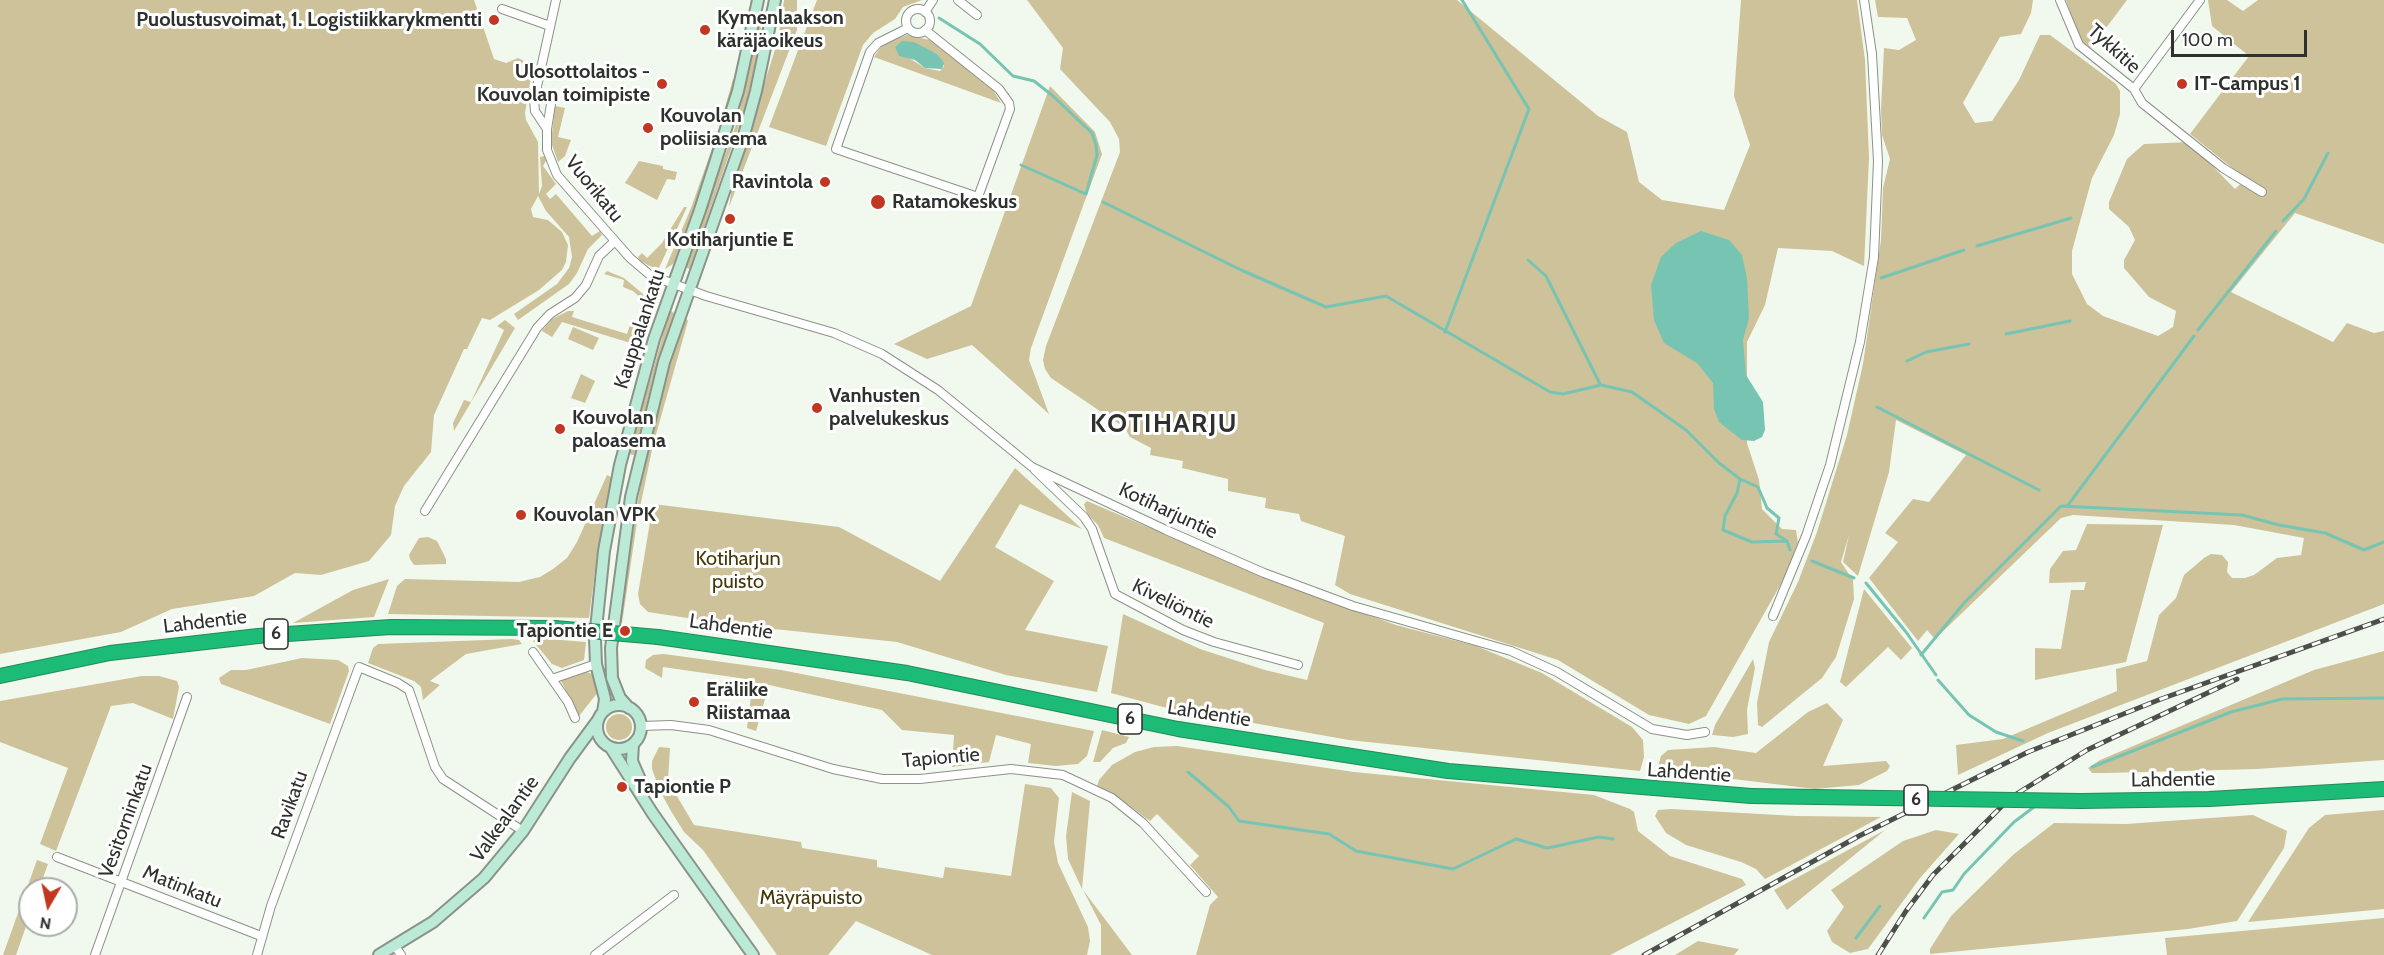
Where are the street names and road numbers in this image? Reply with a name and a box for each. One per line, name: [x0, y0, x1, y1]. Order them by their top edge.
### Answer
street label: Tykkitie: [2083, 19, 2145, 79]
street label: Vuorikatu: [560, 151, 628, 227]
street label: Kauppalankatu: [609, 266, 671, 392]
street label: Kotiharjuntie: [1115, 478, 1221, 544]
street label: Kiveliöntie: [1128, 574, 1218, 634]
street label: Lahdentie: [162, 605, 248, 639]
street label: Lahdentie: [688, 609, 774, 645]
road number: 6: [264, 619, 288, 649]
street label: Lahdentie: [1166, 696, 1252, 732]
road number: 6: [1118, 704, 1142, 734]
street label: Tapiontie: [901, 743, 981, 773]
street label: Lahdentie: [1646, 758, 1732, 788]
street label: Vesitorninkatu: [94, 761, 158, 881]
street label: Lahdentie: [2131, 767, 2215, 793]
street label: Ravikatu: [267, 768, 313, 842]
street label: Valkealantie: [466, 771, 544, 867]
road number: 6: [1904, 785, 1928, 815]
street label: Matinkatu: [139, 860, 225, 914]

